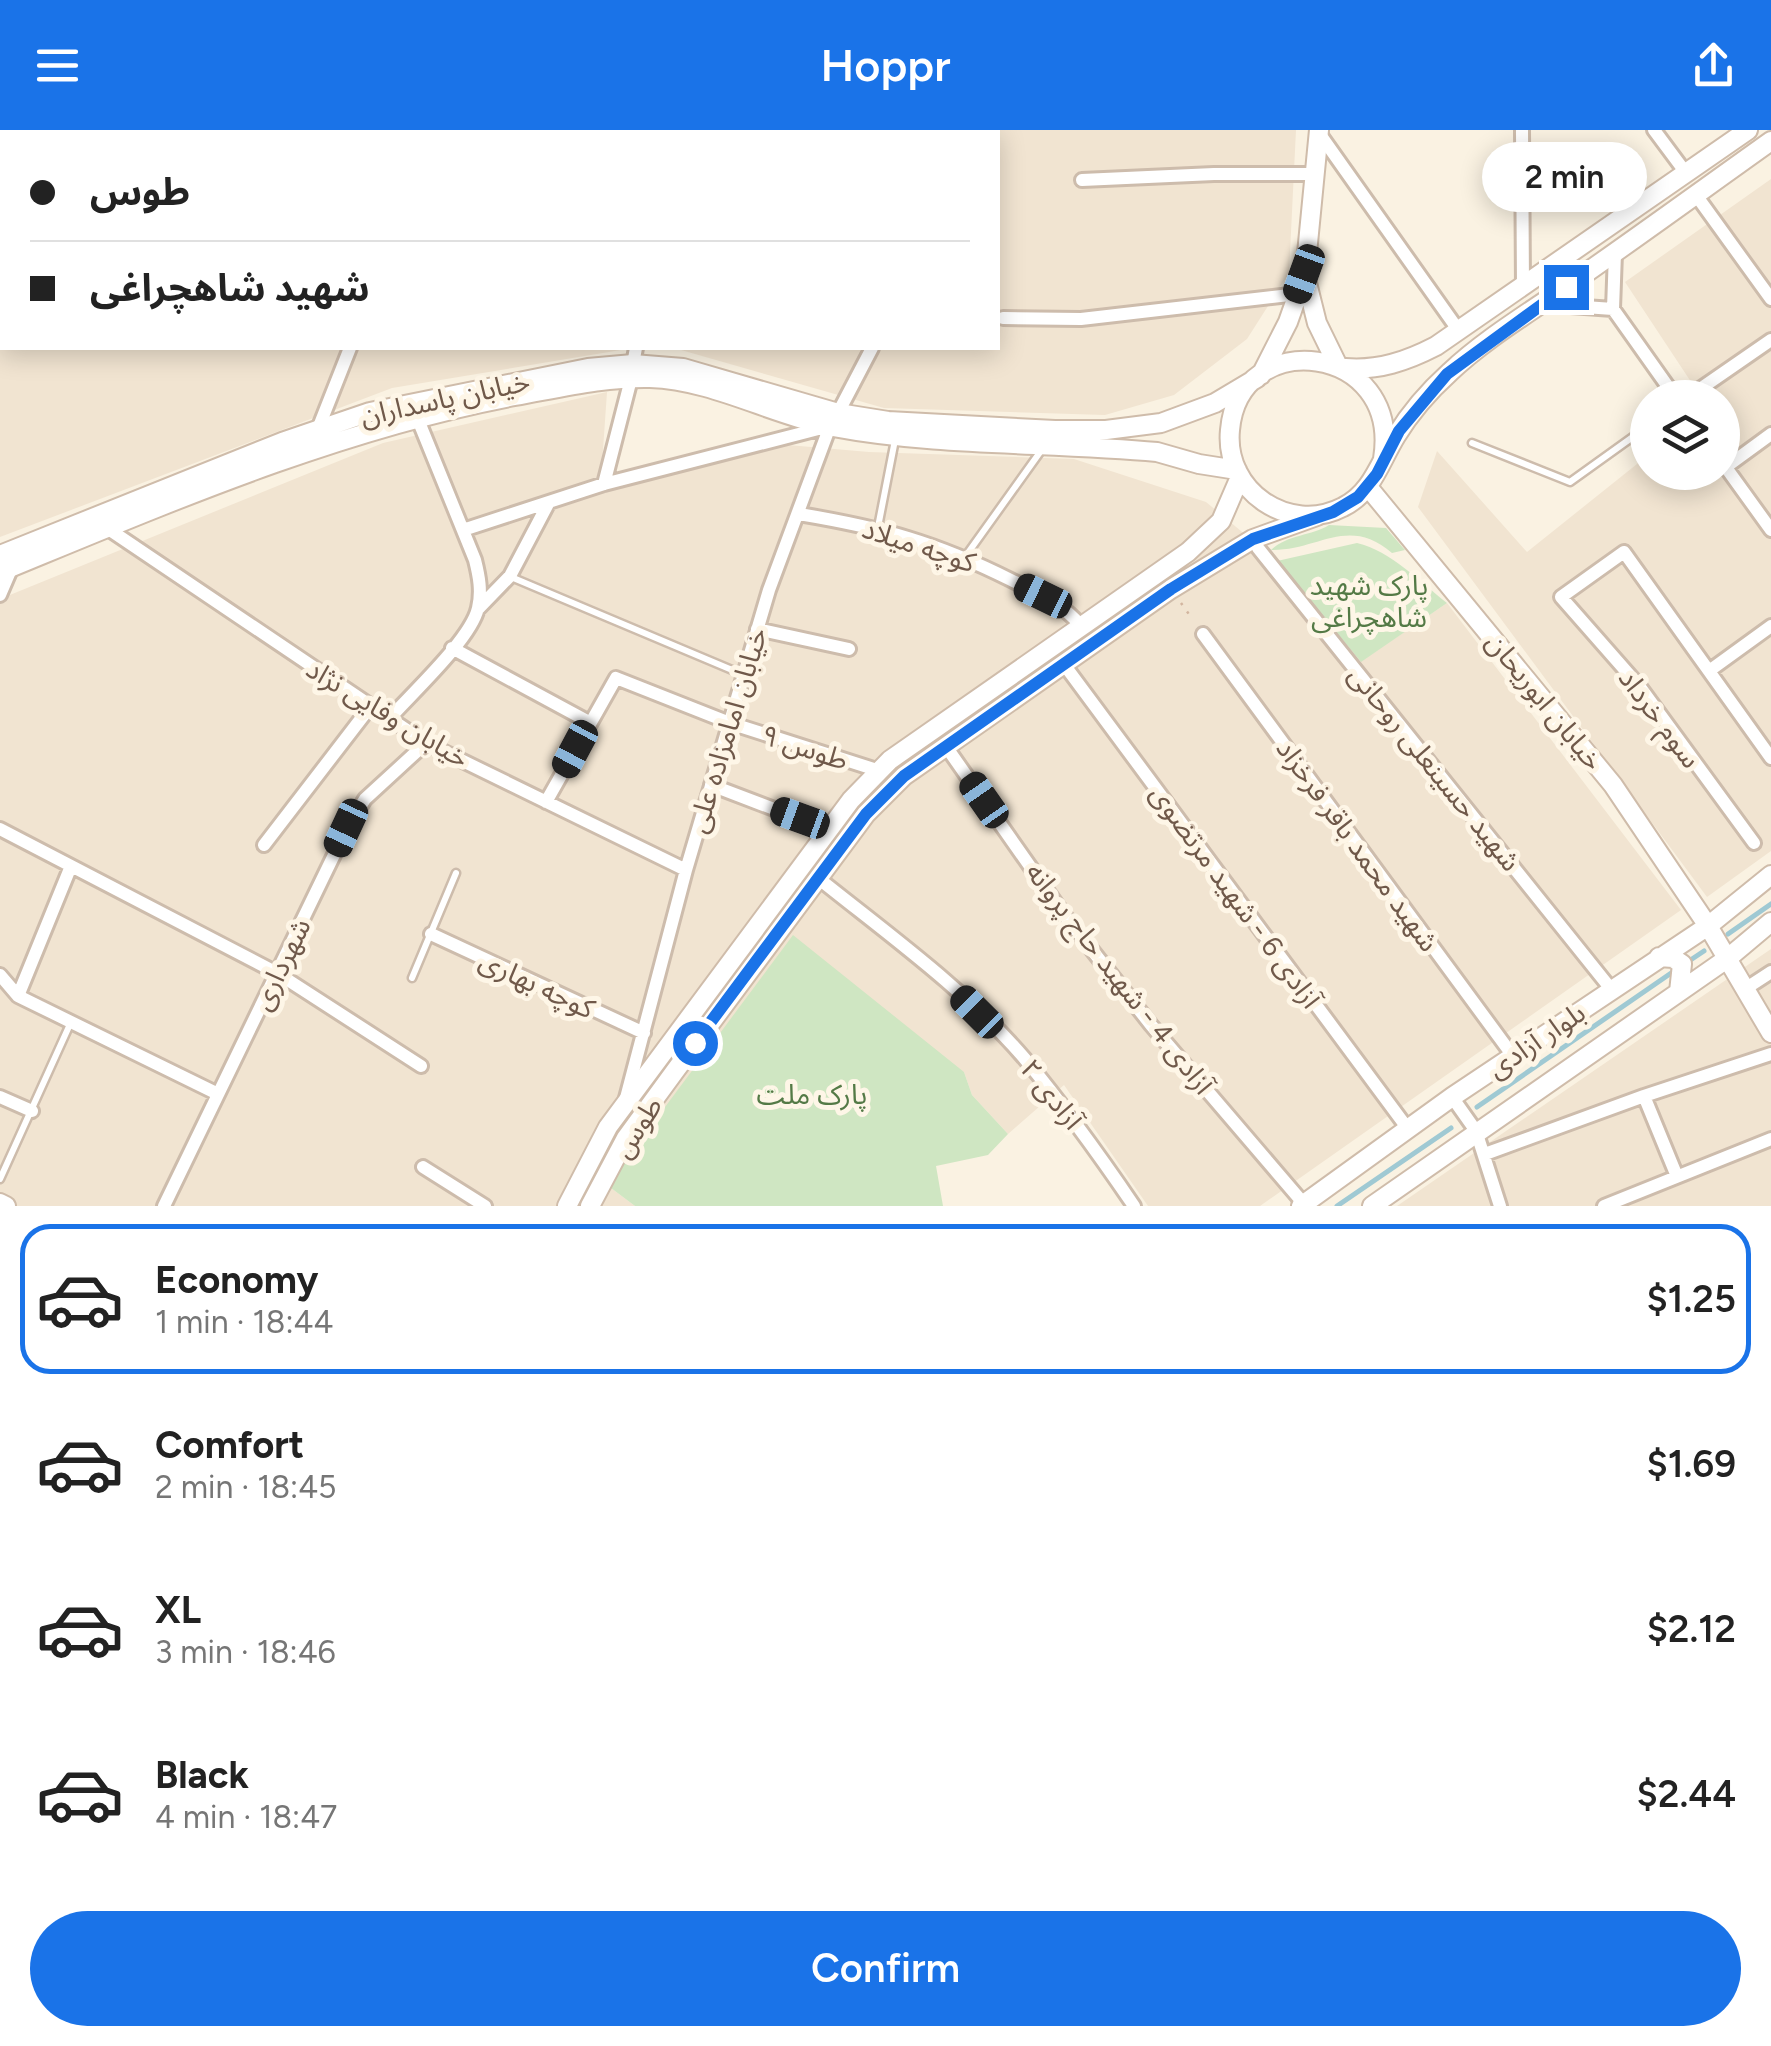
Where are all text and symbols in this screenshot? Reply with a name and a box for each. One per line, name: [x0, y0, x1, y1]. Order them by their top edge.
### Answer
icon: menu: [30, 38, 85, 93]
text: Hoppr: [821, 38, 950, 92]
icon: share: [1686, 38, 1741, 93]
callout: 2 min: [1484, 142, 1648, 212]
text: 2 min: [1525, 158, 1604, 196]
text: طوس: [90, 169, 190, 215]
car: [1280, 241, 1328, 307]
text: شهید شاهچراغی: [90, 265, 370, 311]
route end: [1544, 265, 1589, 310]
street label: خیابان پاسداران: [357, 363, 533, 434]
map controls: [1630, 380, 1740, 490]
button: layers: [1630, 380, 1740, 490]
street label: کوچه میلاد: [858, 511, 980, 580]
park label: پارک شهید شاهچراغی: [1310, 568, 1428, 635]
car: [1009, 569, 1077, 623]
street label: خیابان امامزاده علی: [680, 623, 774, 837]
street label: خیابان ابوریحان: [1479, 625, 1611, 777]
street label: خیابان وفایی نژاد: [300, 651, 476, 775]
street label: شهید حسینعلی روحانی: [1342, 658, 1528, 878]
street label: سوم خرداد: [1608, 662, 1708, 777]
car: [548, 715, 602, 783]
street label: طوس ۹: [757, 717, 853, 777]
street label: شهید محمد باقر فرخزاد: [1269, 732, 1447, 958]
car: [955, 767, 1013, 833]
street label: آزادی 6 - شهید مرتضوی: [1143, 777, 1330, 1016]
car: [320, 794, 372, 862]
car: [767, 794, 833, 842]
street label: آزادی 4 - شهید حاج پروانه: [1016, 855, 1222, 1105]
street label: شهرداری: [244, 913, 318, 1015]
street label: کوچه بهاری: [474, 943, 600, 1027]
car: [945, 980, 1009, 1044]
street label: بلوار آزادی: [1481, 995, 1591, 1085]
route start: [673, 1021, 718, 1066]
street label: آزادی ۲: [1013, 1052, 1092, 1137]
park label: پارک ملت: [757, 1077, 867, 1112]
street label: طوس: [605, 1090, 669, 1164]
icon: car: [35, 1254, 125, 1344]
text: Economy: [155, 1257, 318, 1303]
text: $1.25: [1646, 1276, 1736, 1322]
text: 1 min · 18:44: [155, 1303, 333, 1341]
icon: car: [35, 1419, 125, 1509]
text: Comfort: [155, 1422, 304, 1468]
text: $1.69: [1646, 1441, 1736, 1487]
text: 2 min · 18:45: [155, 1468, 336, 1506]
icon: car: [35, 1584, 125, 1674]
text: XL: [155, 1587, 201, 1633]
text: $2.12: [1647, 1606, 1736, 1652]
text: 3 min · 18:46: [155, 1633, 336, 1671]
icon: car: [35, 1749, 125, 1839]
text: Black: [155, 1752, 249, 1798]
text: $2.44: [1637, 1771, 1736, 1817]
text: 4 min · 18:47: [155, 1798, 337, 1836]
button: Confirm: [30, 1911, 1741, 2026]

